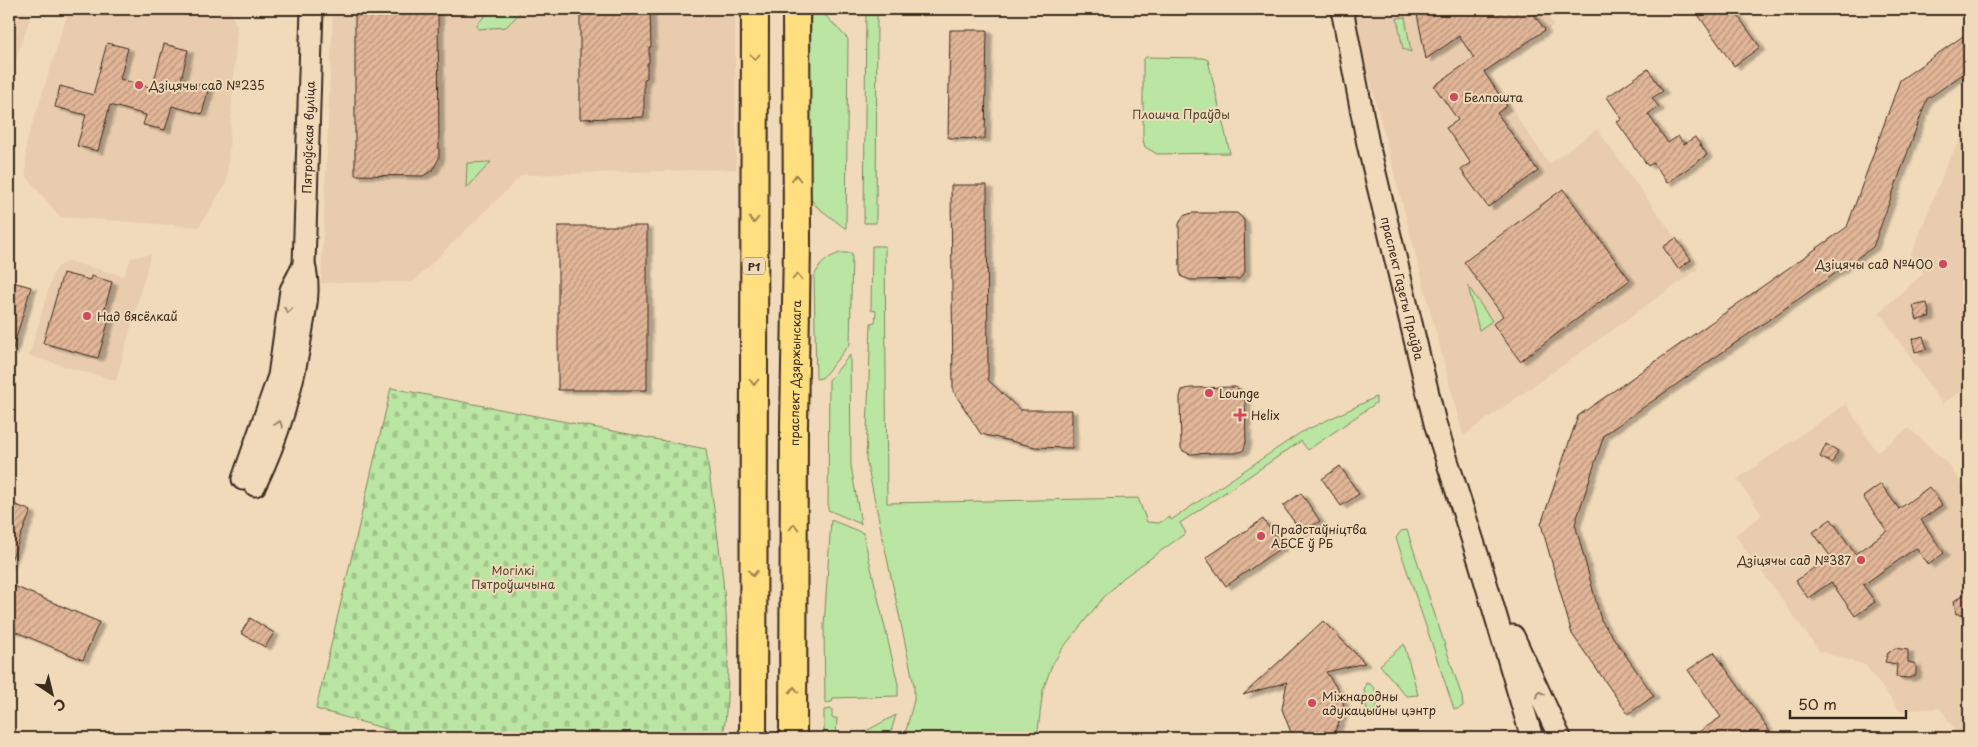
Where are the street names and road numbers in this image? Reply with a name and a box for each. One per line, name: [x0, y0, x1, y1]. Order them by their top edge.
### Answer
street label: Пятроўская вуліца: [297, 80, 319, 194]
street label: праспект Газеты Праўда: [1377, 215, 1429, 362]
road number: Р1: [743, 258, 765, 274]
street label: праспект Дзяржынскага: [785, 300, 805, 446]

